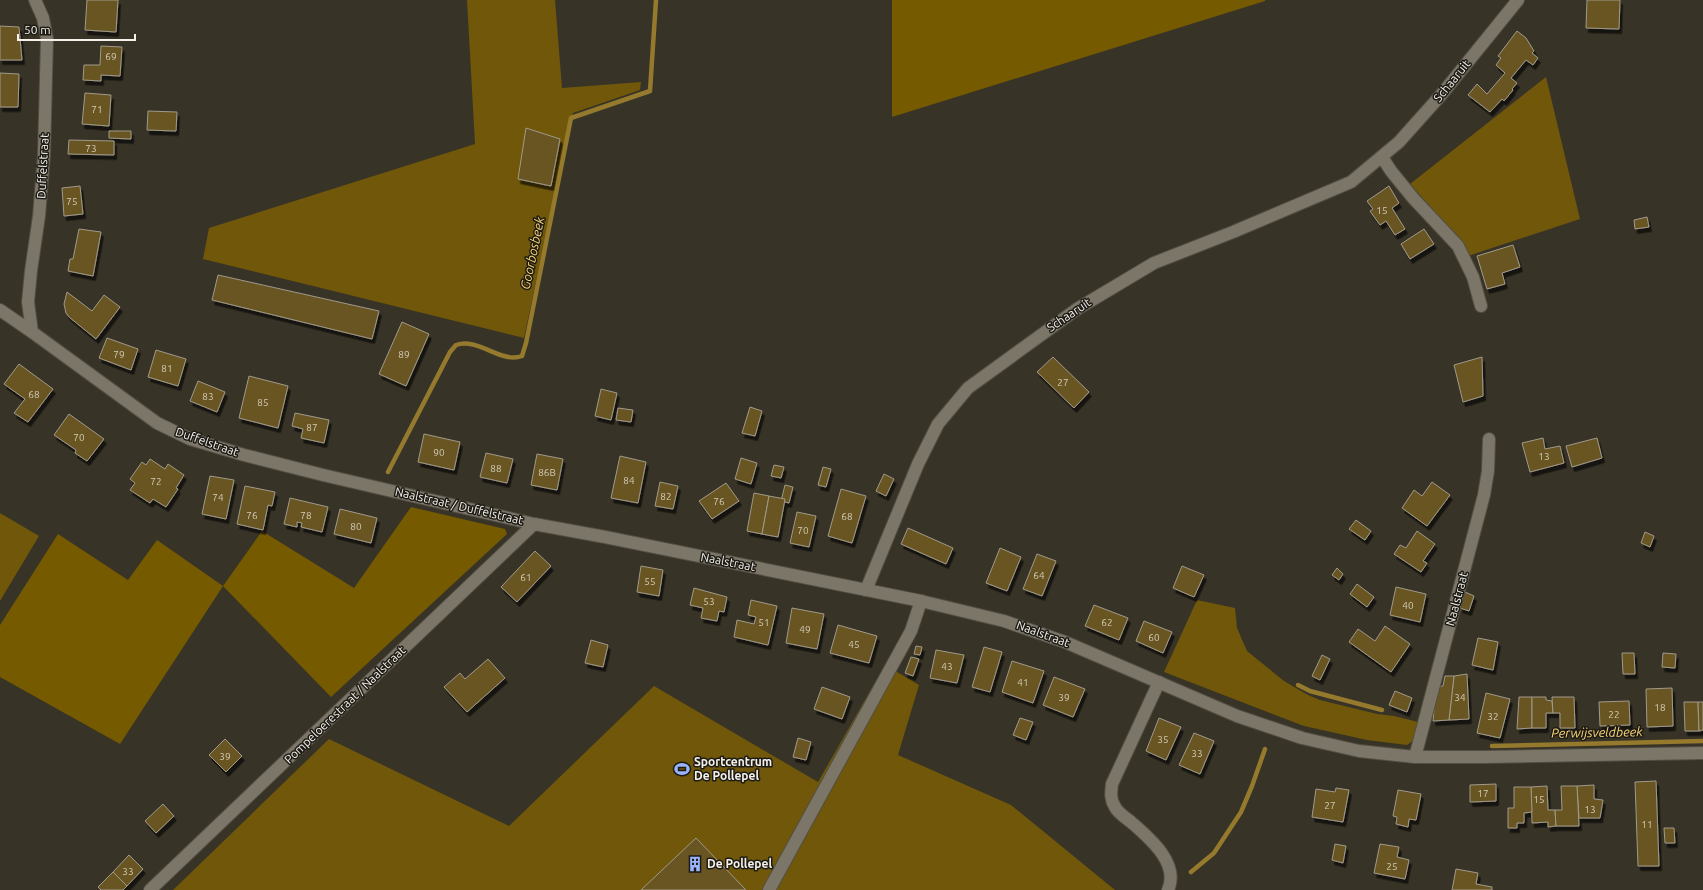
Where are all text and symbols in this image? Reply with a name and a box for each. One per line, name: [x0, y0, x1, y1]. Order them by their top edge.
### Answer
scale bar: [18, 16, 135, 42]
text: 50 m: [24, 23, 51, 36]
house number: 69: [105, 51, 117, 62]
street label: Schaaruit: [1431, 57, 1473, 104]
house number: 71: [91, 104, 103, 115]
street label: Duffelstraat: [34, 133, 51, 199]
house number: 73: [85, 143, 97, 154]
house number: 75: [66, 196, 78, 207]
house number: 15: [1376, 205, 1388, 216]
water label: Goorbosbeek: [517, 215, 547, 291]
street label: Schaaruit: [1044, 295, 1093, 334]
house number: 79: [113, 349, 125, 360]
house number: 89: [398, 349, 410, 360]
house number: 81: [161, 363, 173, 374]
house number: 27: [1057, 377, 1069, 388]
house number: 68: [28, 389, 40, 400]
house number: 83: [202, 391, 214, 402]
house number: 85: [257, 397, 269, 408]
house number: 87: [306, 422, 318, 433]
street label: Duffelstraat: [174, 425, 241, 458]
house number: 70: [73, 432, 85, 443]
house number: 90: [433, 447, 445, 458]
house number: 13: [1538, 451, 1550, 462]
house number: 88: [490, 463, 502, 474]
house number: 86B: [538, 467, 556, 478]
house number: 84: [623, 475, 635, 486]
house number: 72: [150, 476, 162, 487]
street label: Naalstraat / Duffelstraat: [394, 484, 525, 527]
house number: 82: [660, 491, 672, 502]
house number: 74: [212, 492, 224, 503]
house number: 76: [713, 496, 725, 507]
house number: 76: [246, 510, 258, 521]
house number: 78: [300, 510, 312, 521]
house number: 68: [841, 511, 853, 522]
house number: 80: [350, 521, 362, 532]
house number: 70: [797, 525, 809, 536]
street label: Naalstraat: [700, 550, 757, 573]
house number: 64: [1033, 570, 1045, 581]
street label: Naalstraat: [1443, 570, 1470, 627]
house number: 61: [520, 572, 532, 583]
house number: 55: [644, 576, 656, 587]
house number: 53: [703, 596, 715, 607]
house number: 40: [1402, 600, 1414, 611]
house number: 51: [758, 617, 770, 628]
house number: 62: [1101, 617, 1113, 628]
street label: Naalstraat: [1015, 618, 1072, 649]
house number: 49: [799, 624, 811, 635]
house number: 60: [1148, 632, 1160, 643]
house number: 45: [848, 639, 860, 650]
street label: Pompeloerestraat / Naalstraat: [282, 643, 408, 766]
house number: 43: [941, 661, 953, 672]
house number: 41: [1017, 677, 1029, 688]
house number: 39: [1058, 692, 1070, 703]
house number: 34: [1454, 692, 1466, 703]
house number: 18: [1654, 702, 1666, 713]
house number: 22: [1608, 709, 1620, 720]
house number: 32: [1487, 711, 1499, 722]
water label: Perwijsveldbeek: [1551, 724, 1643, 740]
house number: 35: [1157, 734, 1169, 745]
house number: 33: [1191, 748, 1203, 759]
house number: 39: [219, 751, 231, 762]
place label: Sportcentrum De Pollepel: [694, 755, 772, 782]
sports icon: Sportcentrum De Pollepel: [673, 760, 691, 778]
house number: 17: [1477, 788, 1489, 799]
house number: 15: [1533, 794, 1545, 805]
house number: 27: [1324, 800, 1336, 811]
house number: 13: [1584, 804, 1596, 815]
house number: 11: [1641, 819, 1653, 830]
building icon: De Pollepel: [686, 855, 704, 873]
place label: De Pollepel: [707, 857, 772, 870]
house number: 25: [1386, 861, 1398, 872]
house number: 33: [122, 866, 134, 877]

